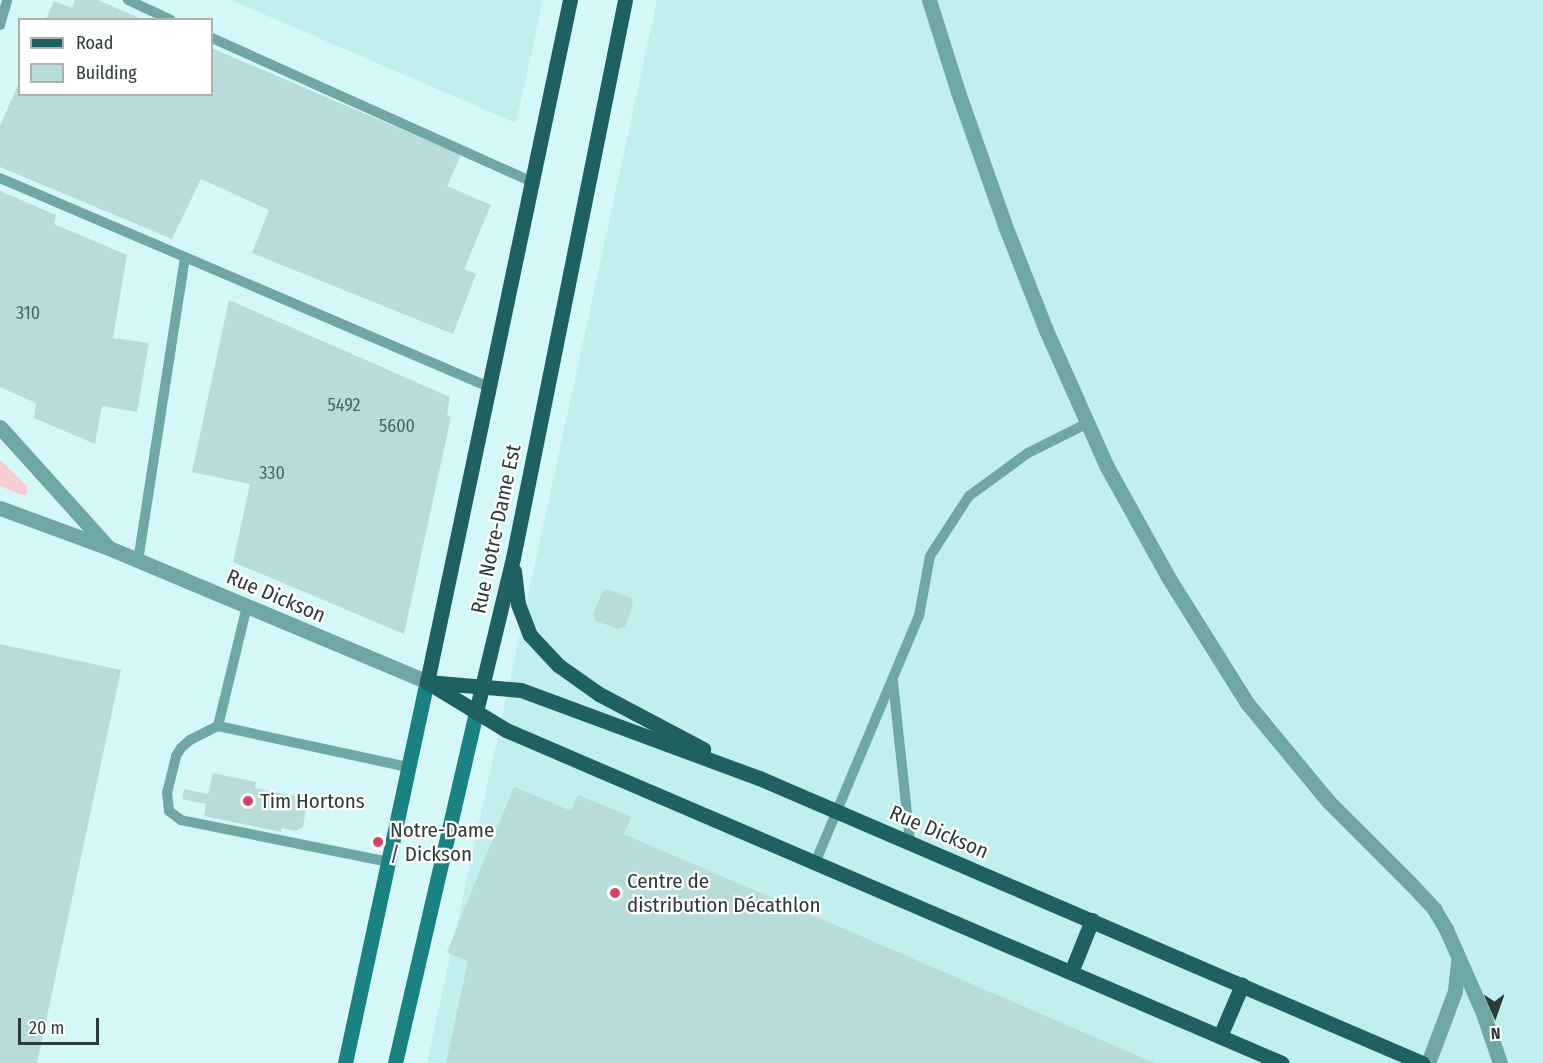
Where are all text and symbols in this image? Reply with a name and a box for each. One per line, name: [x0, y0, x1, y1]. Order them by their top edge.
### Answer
legend: [18, 18, 213, 96]
text: Road: [76, 32, 113, 54]
text: Building: [76, 62, 137, 84]
house number: 310: [16, 302, 40, 324]
house number: 5492: [327, 394, 361, 416]
house number: 5600: [379, 415, 415, 437]
street label: Rue Notre-Dame Est: [466, 442, 526, 616]
house number: 330: [259, 462, 285, 484]
street label: Rue Dickson: [223, 564, 329, 628]
place label: Tim Hortons: [260, 788, 365, 814]
marker: Tim Hortons: [241, 794, 255, 808]
street label: Rue Dickson: [886, 800, 992, 864]
place label: Notre-Dame / Dickson: [390, 817, 494, 867]
marker: Notre-Dame / Dickson: [371, 835, 385, 849]
place label: Centre de distribution Décathlon: [627, 868, 820, 918]
marker: Centre de distribution Décathlon: [608, 886, 622, 900]
north arrow: [1465, 985, 1525, 1045]
scale bar: [21, 1006, 102, 1044]
text: 20 m: [29, 1017, 64, 1039]
text: N: [1491, 1024, 1501, 1043]

